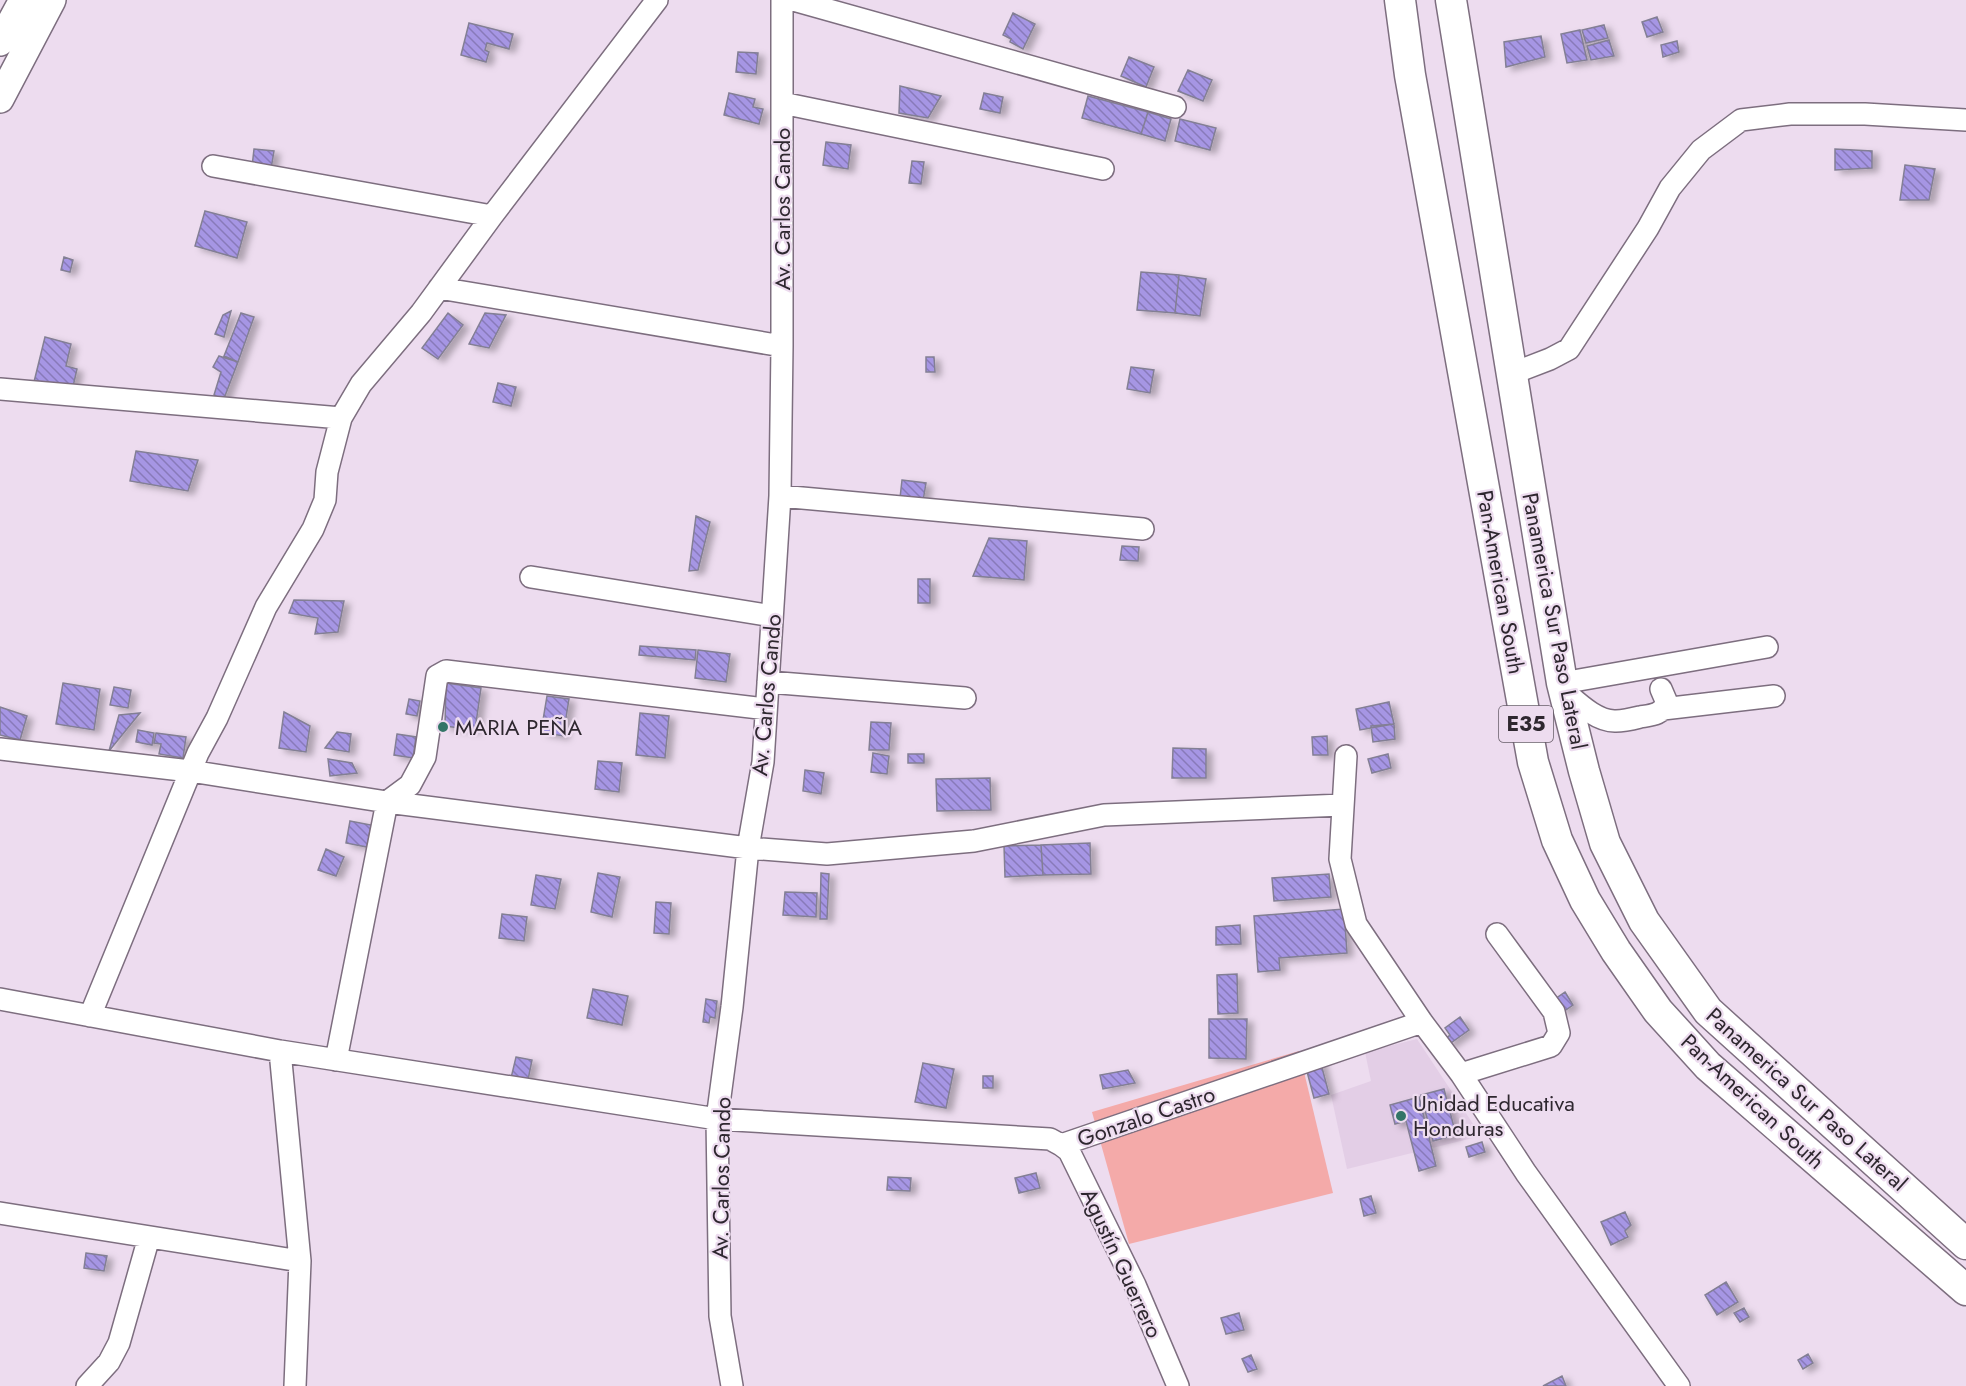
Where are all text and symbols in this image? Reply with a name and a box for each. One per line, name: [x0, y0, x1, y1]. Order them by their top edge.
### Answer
street label: Av. Carlos Cando: [766, 128, 798, 290]
street label: Pan-American South: [1469, 488, 1533, 676]
street label: Panamerica Sur Paso Lateral: [1514, 490, 1596, 752]
street label: Av. Carlos Cando: [743, 613, 789, 777]
road number: E35: [1499, 706, 1553, 742]
place label: MARIA PEÑA: [455, 711, 582, 743]
marker: MARIA PEÑA: [436, 720, 450, 734]
street label: Panamerica Sur Paso Lateral: [1699, 1000, 1915, 1198]
street label: Pan-American South: [1674, 1026, 1832, 1176]
street label: Gonzalo Castro: [1073, 1077, 1219, 1155]
place label: Unidad Educativa Honduras: [1413, 1087, 1575, 1144]
street label: Av. Carlos Cando: [704, 1096, 738, 1260]
marker: Unidad Educativa Honduras: [1394, 1109, 1408, 1123]
street label: Agustín Guerrero: [1073, 1183, 1171, 1343]

